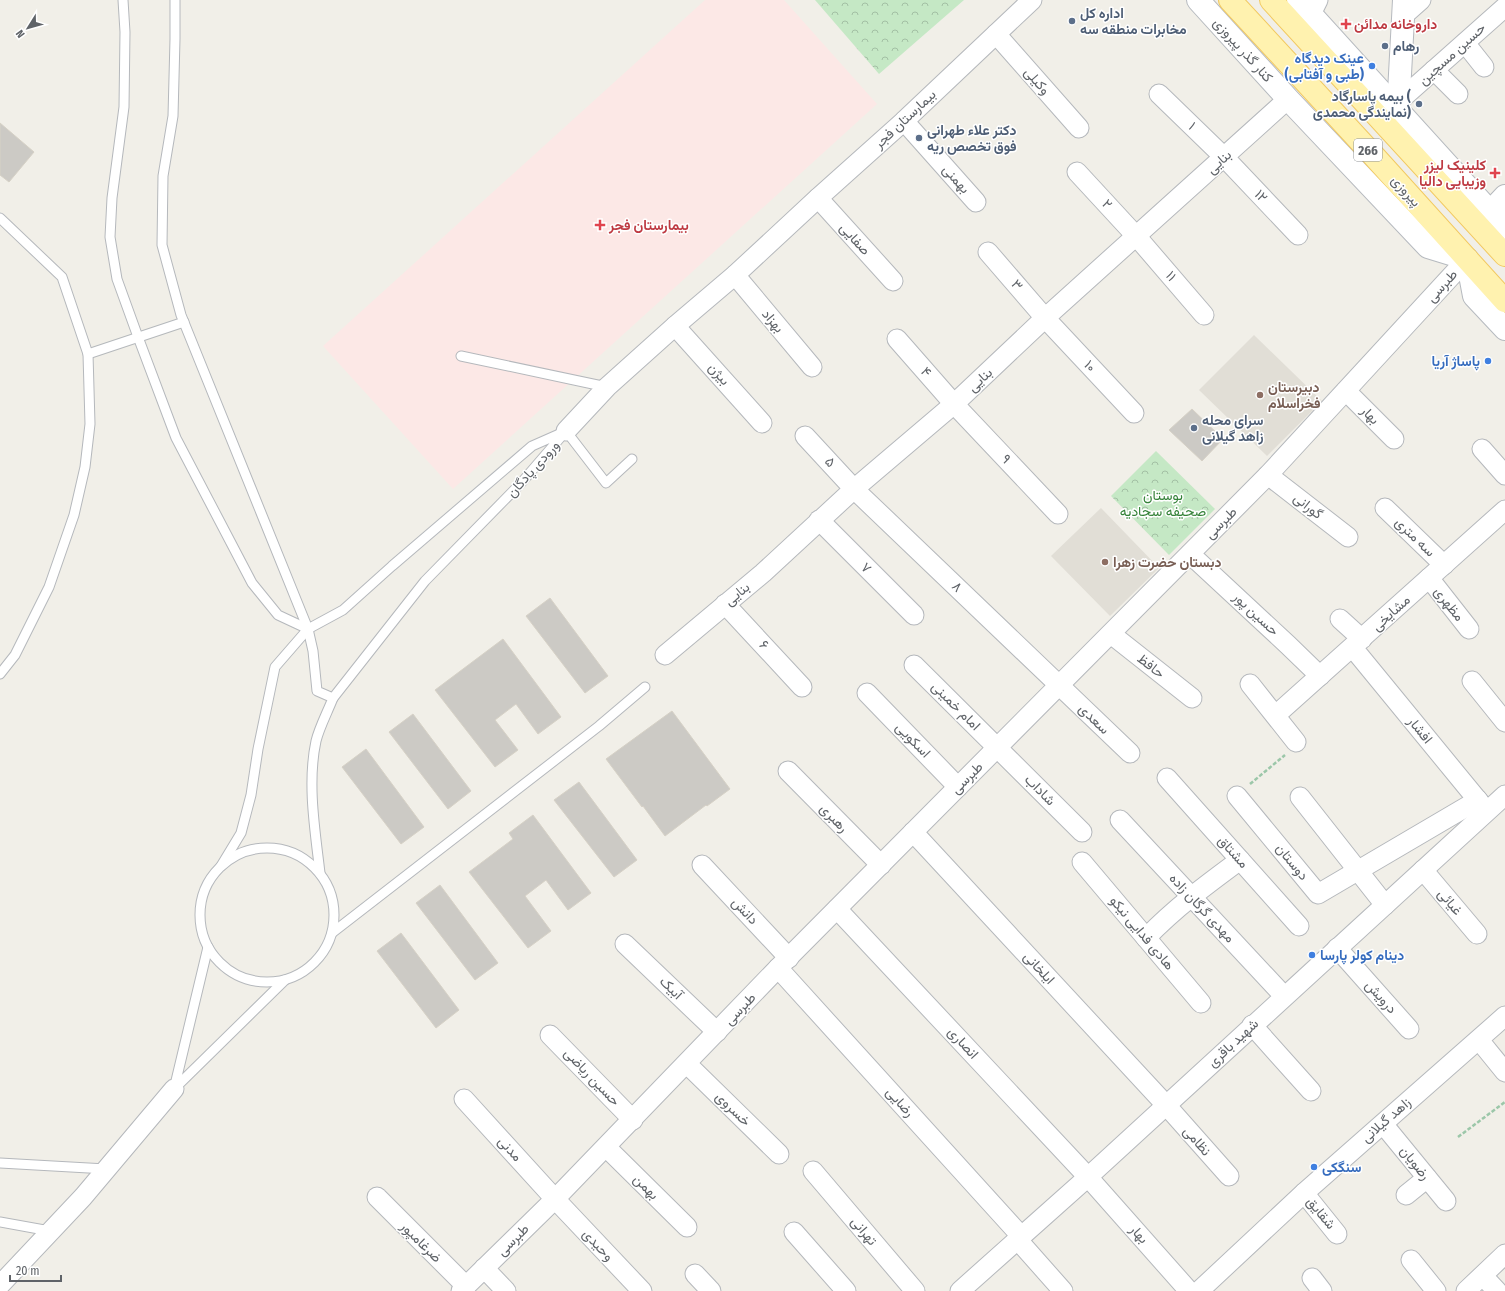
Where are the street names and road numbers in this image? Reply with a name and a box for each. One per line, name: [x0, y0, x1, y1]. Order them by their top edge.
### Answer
street label: کنار گذر پیروزی: [1209, 14, 1276, 86]
street label: حسین مسچین: [1415, 19, 1490, 89]
street label: وکیلی: [1020, 64, 1054, 98]
street label: بیمارستان فجر: [870, 86, 940, 153]
street label: ۱: [1185, 118, 1199, 134]
road number: 266: [1354, 139, 1382, 161]
street label: بنایی: [1203, 146, 1235, 178]
street label: بهمنی: [939, 161, 973, 197]
street label: پیروزی: [1387, 172, 1425, 211]
street label: ۱۲: [1251, 186, 1271, 206]
street label: ۲: [1098, 196, 1116, 212]
street label: صفایی: [836, 219, 874, 259]
street label: طبرسی: [1423, 266, 1461, 306]
street label: ۱۱: [1162, 267, 1180, 285]
street label: ۳: [1008, 276, 1026, 294]
street label: بهزاد: [758, 306, 788, 336]
street label: ۱۰: [1080, 357, 1100, 375]
street label: بیژن: [705, 359, 733, 389]
street label: ۴: [917, 363, 935, 381]
street label: بنایی: [964, 364, 996, 396]
street label: بهار: [1356, 401, 1383, 428]
street label: ورودی پادگان: [503, 437, 564, 502]
street label: ۹: [997, 451, 1015, 467]
street label: ۵: [821, 453, 839, 471]
street label: گورانی: [1290, 489, 1326, 523]
street label: طبرسی: [1201, 503, 1241, 543]
street label: سه متری: [1391, 514, 1439, 560]
street label: ۷: [857, 559, 875, 577]
street label: ۸: [948, 578, 966, 596]
street label: بنایی: [721, 579, 753, 609]
street label: مظهری: [1430, 583, 1468, 625]
street label: حسین پور: [1228, 588, 1282, 640]
street label: مشایخی: [1368, 591, 1414, 635]
street label: ۶: [755, 637, 773, 653]
street label: حافظ: [1134, 650, 1168, 682]
street label: امام خمینی: [928, 678, 984, 734]
street label: سعدی: [1075, 700, 1113, 738]
street label: افشار: [1403, 712, 1436, 747]
street label: اسکویی: [892, 719, 934, 761]
street label: طبرسی: [947, 758, 987, 798]
street label: شاداب: [1021, 771, 1059, 809]
street label: رهبری: [816, 800, 852, 836]
street label: مشتاق: [1214, 832, 1252, 872]
street label: دوستان: [1272, 840, 1312, 884]
street label: مهدی گرگان زاده: [1166, 870, 1238, 946]
street label: غیائی: [1434, 885, 1466, 919]
street label: هادی فدایی نیکو: [1106, 893, 1178, 974]
street label: دانش: [728, 894, 762, 928]
street label: ایلخانی: [1020, 948, 1058, 988]
street label: آبیک: [656, 973, 687, 1004]
street label: درویش: [1362, 977, 1401, 1017]
street label: طبرسی: [721, 989, 759, 1029]
street label: شهید باقری: [1204, 1015, 1262, 1071]
street label: انصاری: [944, 1023, 982, 1063]
street label: حسین ریاضی: [560, 1045, 624, 1109]
street label: رضایی: [882, 1084, 918, 1121]
street label: خسروی: [712, 1088, 754, 1130]
street label: زاهد گیلانی: [1358, 1094, 1415, 1146]
street label: نظامی: [1179, 1123, 1215, 1159]
street label: مدنی: [494, 1133, 526, 1165]
street label: رضویان: [1396, 1142, 1434, 1184]
street label: بهمن: [630, 1171, 662, 1203]
street label: شقایق: [1303, 1193, 1339, 1233]
street label: تهرانی: [847, 1213, 881, 1249]
street label: ضرغامپور: [395, 1217, 445, 1267]
street label: طبرسی: [493, 1220, 533, 1260]
street label: بهار: [1125, 1220, 1152, 1247]
street label: وحیدی: [579, 1225, 617, 1265]

